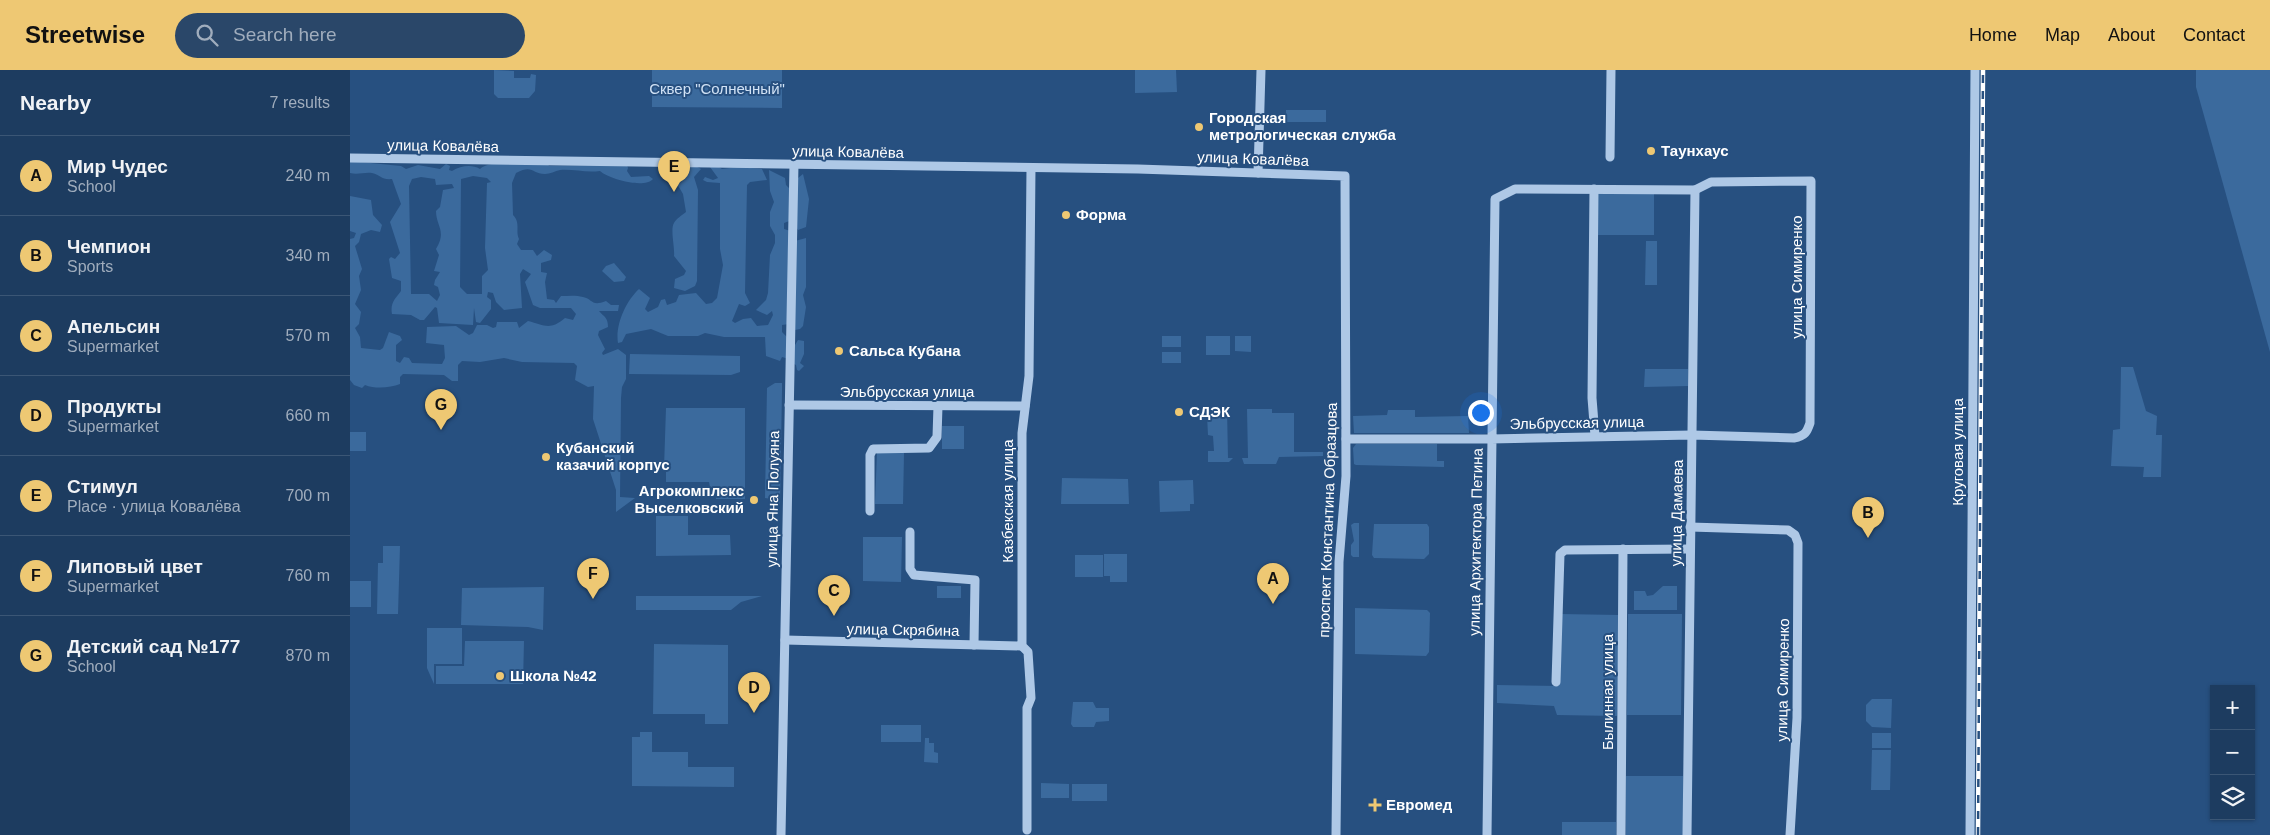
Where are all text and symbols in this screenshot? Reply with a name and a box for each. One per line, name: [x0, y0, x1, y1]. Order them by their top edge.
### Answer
search box: [175, 13, 525, 58]
text: Streetwise: [25, 21, 145, 48]
icon: search: [193, 21, 221, 49]
text: Search here: [233, 24, 337, 45]
text: Home: [1969, 25, 2017, 45]
text: Map: [2045, 25, 2080, 45]
text: About: [2108, 25, 2155, 45]
text: Contact: [2183, 25, 2245, 45]
park label: Сквер "Солнечный": [649, 80, 785, 97]
text: Nearby: [20, 91, 91, 114]
text: 7 results: [270, 94, 330, 111]
place label: Городская метрологическая служба: [1209, 109, 1397, 143]
marker: Городская метрологическая служба: [1193, 121, 1205, 133]
street label: улица Ковалёва: [387, 136, 500, 155]
street label: улица Ковалёва: [792, 142, 905, 161]
place label: Таунхаус: [1661, 142, 1729, 159]
marker: Таунхаус: [1645, 145, 1657, 157]
street label: улица Ковалёва: [1197, 148, 1310, 169]
pin: E: [658, 151, 690, 192]
text: Мир Чудес: [67, 156, 168, 177]
text: A: [30, 167, 42, 184]
text: 240 m: [286, 167, 330, 184]
text: School: [67, 178, 116, 195]
place label: Форма: [1076, 206, 1127, 223]
marker: Форма: [1060, 209, 1072, 221]
street label: улица Симиренко: [1788, 215, 1805, 339]
text: Чемпион: [67, 236, 151, 257]
text: B: [30, 247, 42, 264]
text: 340 m: [286, 247, 330, 264]
text: Sports: [67, 258, 113, 275]
text: Апельсин: [67, 316, 160, 337]
text: C: [30, 327, 42, 344]
text: 570 m: [286, 327, 330, 344]
text: Supermarket: [67, 338, 159, 355]
place label: Сальса Кубана: [849, 342, 961, 359]
marker: Сальса Кубана: [833, 345, 845, 357]
street label: Эльбрусская улица: [840, 383, 975, 400]
pin: G: [425, 389, 457, 430]
text: Продукты: [67, 396, 162, 417]
street label: Круговая улица: [1949, 398, 1966, 506]
your location: [1468, 400, 1494, 426]
street label: проспект Константина Образцова: [1315, 401, 1340, 638]
place label: СДЭК: [1189, 403, 1231, 420]
marker: СДЭК: [1173, 406, 1185, 418]
text: D: [30, 407, 42, 424]
text: 660 m: [286, 407, 330, 424]
street label: Эльбрусская улица: [1509, 413, 1645, 432]
text: Supermarket: [67, 418, 159, 435]
street label: улица Яна Полуяна: [763, 430, 782, 567]
place label: Кубанский казачий корпус: [556, 439, 670, 473]
street label: Казбекская улица: [999, 439, 1016, 563]
street label: улица Архитектора Петина: [1465, 447, 1486, 636]
marker: Кубанский казачий корпус: [540, 451, 552, 463]
street label: улица Дамаева: [1667, 459, 1686, 567]
text: Стимул: [67, 476, 138, 497]
place label: Агрокомплекс Выселковский: [635, 482, 744, 516]
text: E: [31, 487, 41, 504]
text: 700 m: [286, 487, 330, 504]
marker: Агрокомплекс Выселковский: [748, 494, 760, 506]
pin: B: [1852, 497, 1884, 538]
text: Place · улица Ковалёва: [67, 498, 241, 515]
text: Липовый цвет: [67, 556, 203, 577]
pin: F: [577, 558, 609, 599]
pin: A: [1257, 563, 1289, 604]
text: F: [31, 567, 41, 584]
text: 760 m: [286, 567, 330, 584]
pin: C: [818, 575, 850, 616]
text: Supermarket: [67, 578, 159, 595]
street label: улица Симиренко: [1773, 618, 1792, 742]
street label: улица Скрябина: [847, 620, 960, 639]
street label: Былинная улица: [1599, 633, 1616, 750]
text: Детский сад №177: [67, 636, 240, 657]
text: G: [30, 647, 42, 664]
text: 870 m: [286, 647, 330, 664]
text: School: [67, 658, 116, 675]
place label: Школа №42: [510, 667, 597, 684]
marker: Школа №42: [494, 670, 506, 682]
pin: D: [738, 672, 770, 713]
map controls: [2210, 685, 2255, 820]
button: +: [2210, 685, 2255, 730]
button: −: [2210, 730, 2255, 775]
button: layers: [2210, 775, 2255, 820]
place label: Евромед: [1386, 796, 1453, 813]
marker: Евромед: [1368, 798, 1382, 812]

